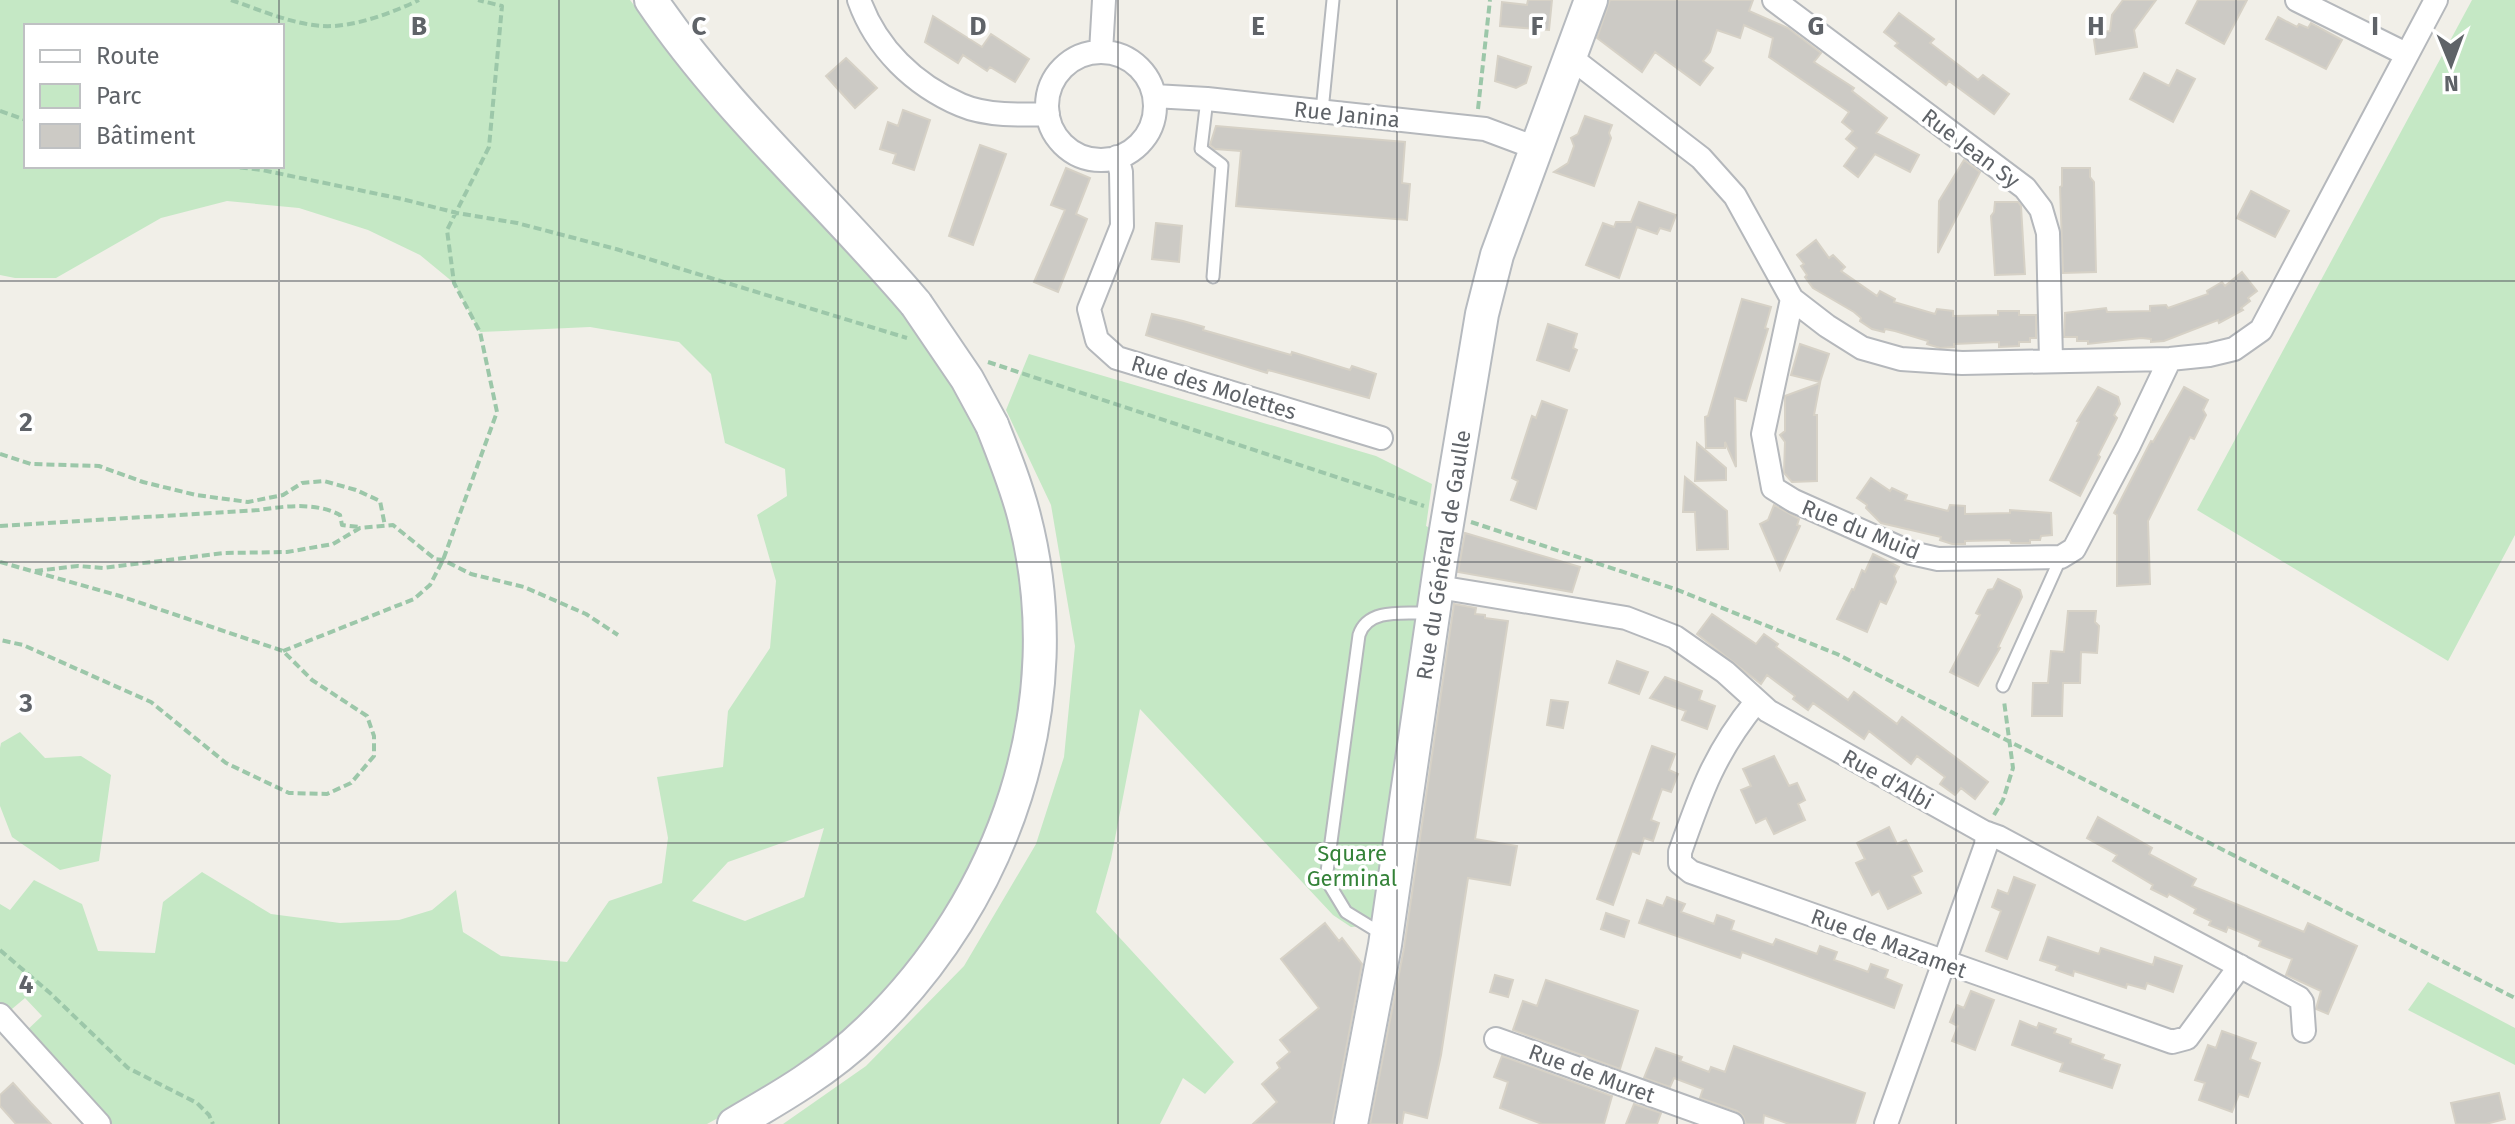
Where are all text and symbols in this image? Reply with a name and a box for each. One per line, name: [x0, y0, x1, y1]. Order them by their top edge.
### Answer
text: B: [411, 11, 427, 42]
text: C: [692, 11, 707, 42]
text: D: [970, 11, 987, 42]
text: E: [1251, 11, 1265, 42]
text: F: [1531, 11, 1544, 42]
text: G: [1808, 11, 1824, 42]
text: H: [2087, 11, 2105, 42]
text: I: [2371, 11, 2379, 42]
legend: [24, 24, 284, 168]
north arrow: [2411, 24, 2491, 104]
text: Route: [96, 42, 160, 70]
text: N: [2444, 70, 2459, 97]
text: Parc: [96, 82, 142, 110]
street label: Rue Janina: [1293, 96, 1401, 133]
street label: Rue Jean Sy: [1916, 103, 2025, 194]
text: Bâtiment: [96, 122, 196, 150]
street label: Rue des Molettes: [1128, 350, 1300, 425]
text: 2: [19, 407, 33, 438]
street label: Rue du Général de Gaulle: [1410, 428, 1477, 682]
street label: Rue du Muid: [1798, 494, 1924, 565]
text: 3: [18, 688, 33, 719]
street label: Rue d'Albi: [1838, 743, 1938, 815]
park label: Square Germinal: [1307, 840, 1397, 892]
street label: Rue de Mazamet: [1807, 903, 1971, 984]
text: 4: [19, 969, 34, 1000]
street label: Rue de Muret: [1525, 1038, 1659, 1109]

